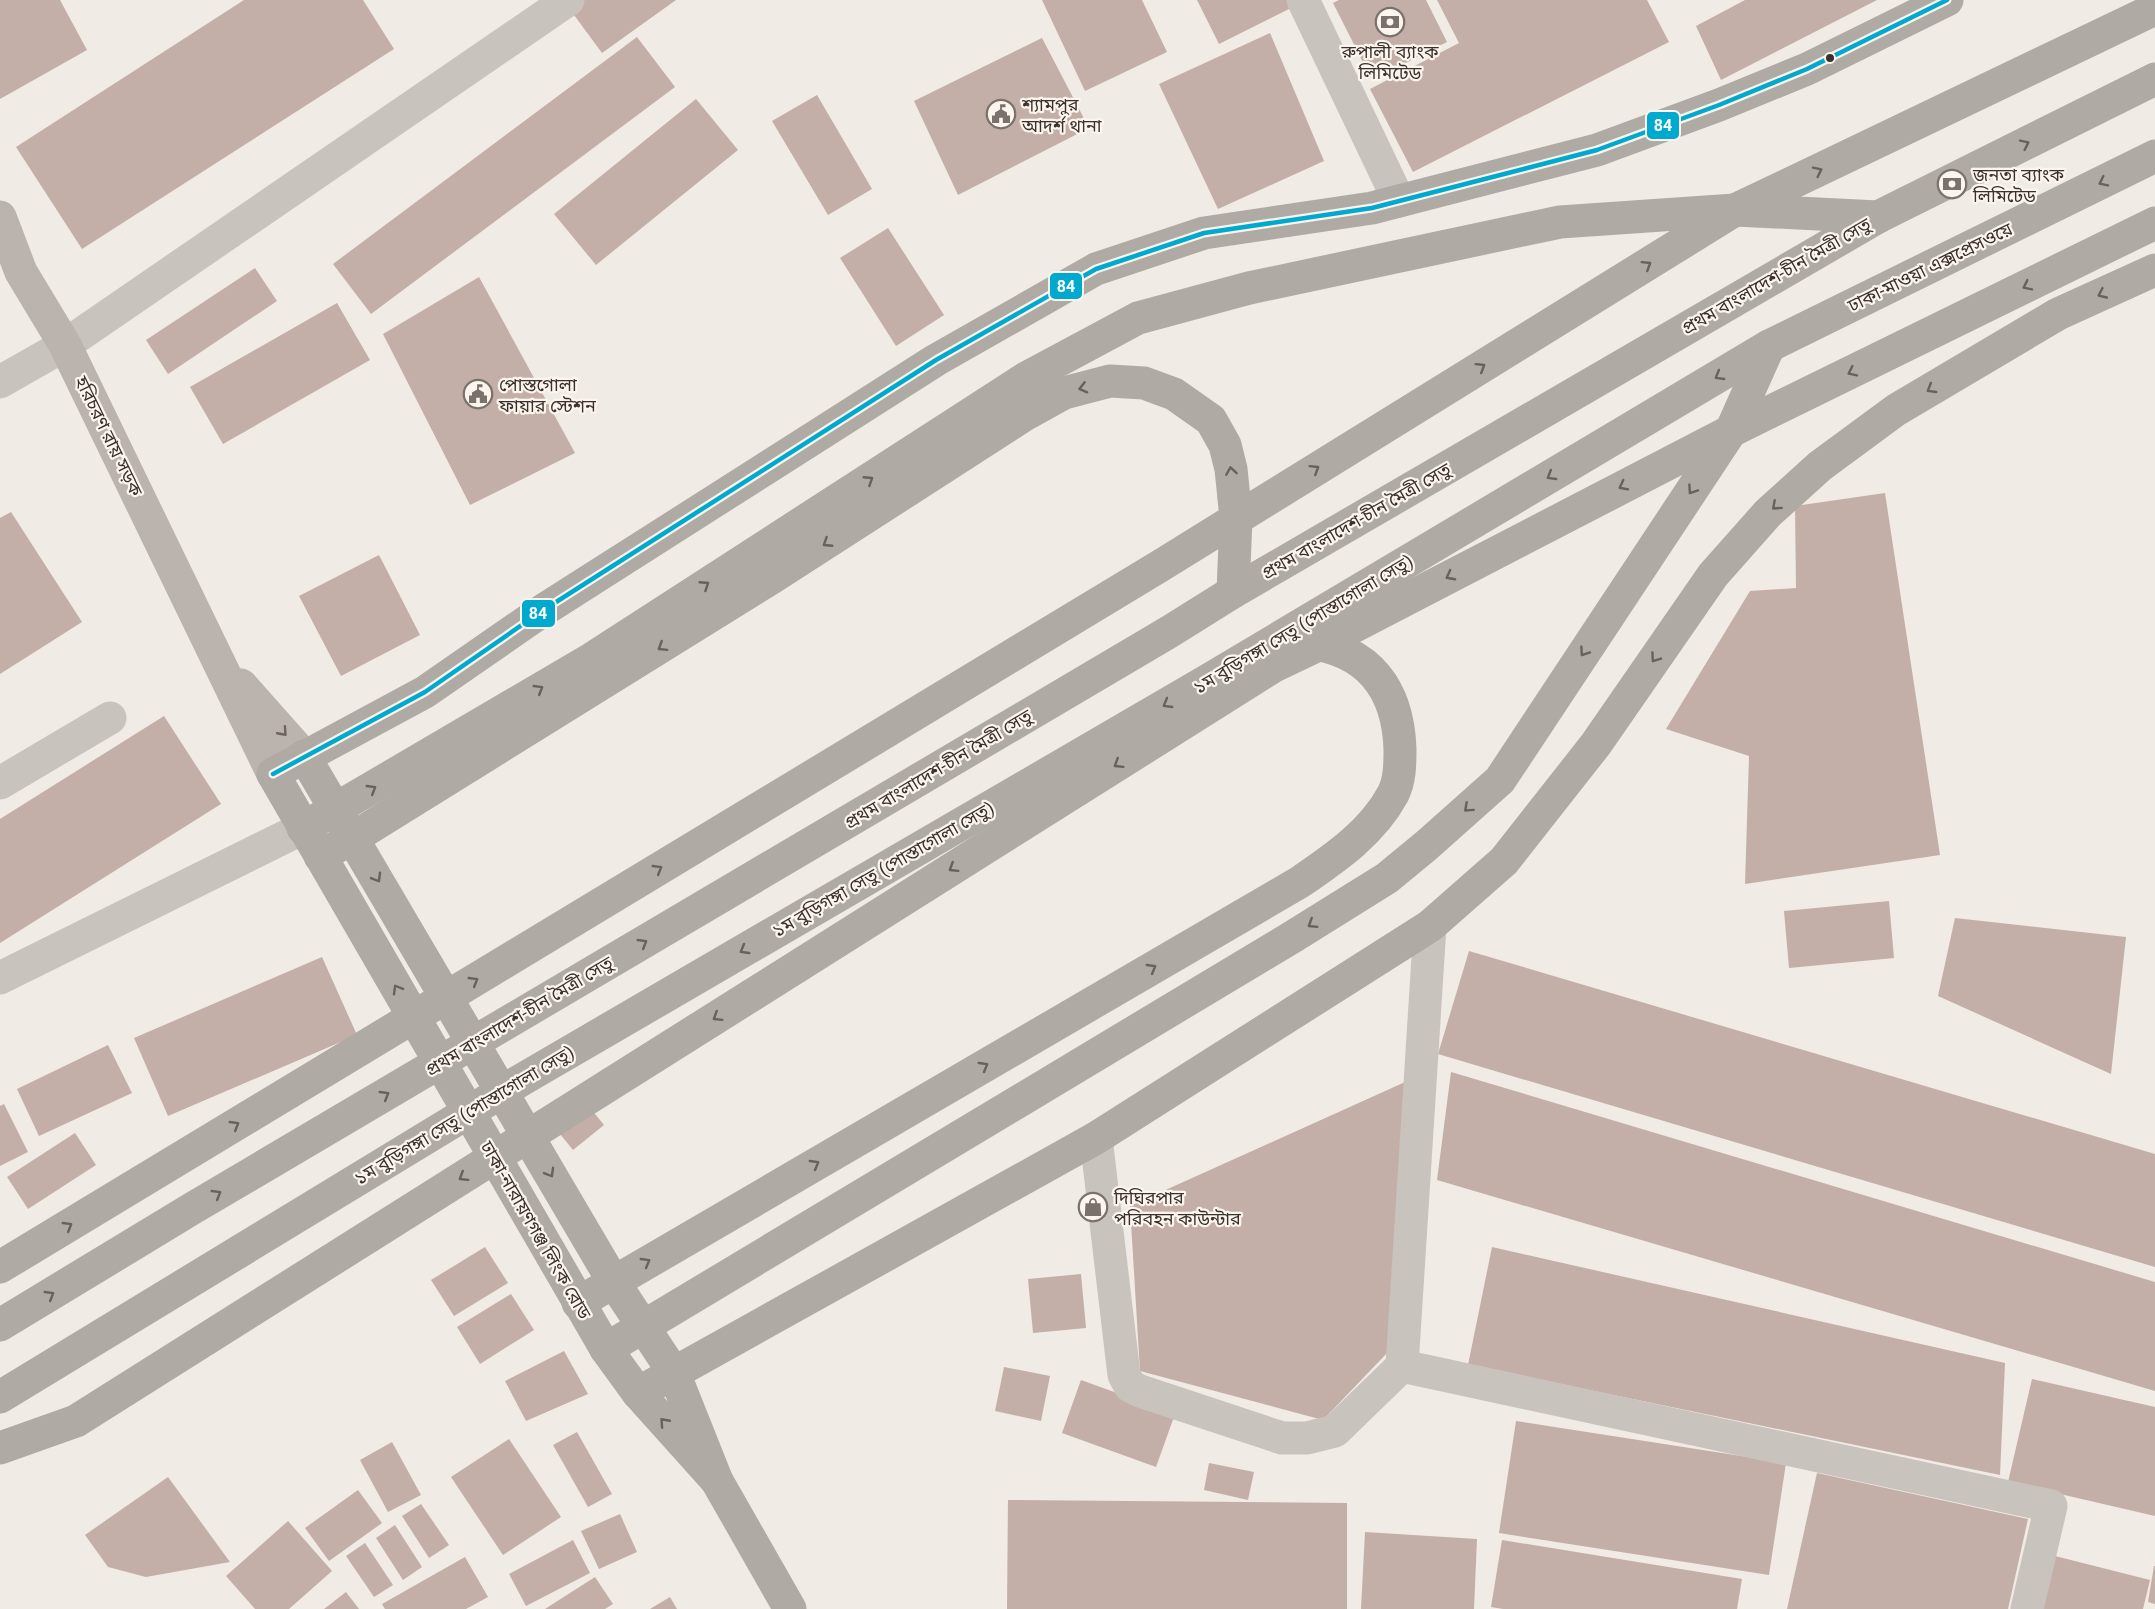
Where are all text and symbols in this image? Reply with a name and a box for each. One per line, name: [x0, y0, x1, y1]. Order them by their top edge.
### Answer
bank icon: রুপালী ব্যাংক লিমিটেড: [1374, 6, 1406, 38]
place label: রুপালী ব্যাংক লিমিটেড: [1340, 41, 1439, 83]
unlabelled marker: [1824, 52, 1836, 64]
place label: শ্যামপুর আদর্শ থানা: [1021, 94, 1102, 136]
public building icon: শ্যামপুর আদর্শ থানা: [985, 98, 1017, 130]
line badge: 84: [1646, 111, 1680, 140]
text: 84: [1654, 116, 1672, 135]
one-way arrow: [2018, 140, 2029, 151]
place label: জনতা ব্যাংক লিমিটেড: [1972, 164, 2065, 206]
one-way arrow: [1811, 166, 1822, 178]
bank icon: জনতা ব্যাংক লিমিটেড: [1936, 168, 1968, 200]
one-way arrow: [2098, 174, 2109, 186]
street label: প্রথম বাংলাদেশ-চীন মৈত্রী সেতু: [1678, 213, 1875, 340]
street label: ঢাকা-মাওয়া এক্সপ্রেসওয়ে: [1843, 218, 2016, 316]
one-way arrow: [1641, 260, 1651, 272]
line badge: 84: [1049, 272, 1083, 300]
text: 84: [1057, 277, 1075, 296]
one-way arrow: [2023, 279, 2033, 290]
one-way arrow: [2097, 287, 2108, 299]
one-way arrow: [1475, 362, 1485, 374]
one-way arrow: [1847, 364, 1858, 376]
one-way arrow: [1715, 369, 1725, 381]
street label: হরিচরণ রায় সড়ক: [70, 372, 147, 500]
place label: পোস্তগোলা ফায়ার স্টেশন: [498, 374, 597, 416]
public building icon: পোস্তগোলা ফায়ার স্টেশন: [462, 378, 494, 410]
one-way arrow: [1078, 381, 1088, 393]
one-way arrow: [1927, 381, 1937, 393]
street label: প্রথম বাংলাদেশ-চীন মৈত্রী সেতু: [1258, 458, 1455, 585]
one-way arrow: [1309, 465, 1319, 477]
one-way arrow: [1225, 467, 1237, 476]
one-way arrow: [1547, 469, 1557, 480]
one-way arrow: [862, 476, 873, 487]
one-way arrow: [1618, 479, 1629, 491]
one-way arrow: [1688, 483, 1699, 494]
one-way arrow: [1772, 499, 1783, 510]
one-way arrow: [822, 536, 833, 547]
street label: ১ম বুড়িগঙ্গা সেতু (পোস্তাগোলা সেতু): [1189, 550, 1417, 699]
one-way arrow: [1446, 569, 1456, 580]
one-way arrow: [698, 582, 709, 593]
line badge: 84: [521, 599, 556, 628]
text: 84: [529, 604, 547, 623]
one-way arrow: [657, 639, 668, 650]
one-way arrow: [1580, 646, 1591, 657]
one-way arrow: [1651, 652, 1662, 663]
one-way arrow: [533, 685, 544, 697]
one-way arrow: [1163, 697, 1173, 708]
street label: প্রথম বাংলাদেশ-চীন মৈত্রী সেতু: [841, 705, 1036, 834]
one-way arrow: [276, 725, 287, 735]
one-way arrow: [1114, 757, 1124, 769]
one-way arrow: [366, 784, 376, 796]
street label: ১ম বুড়িগঙ্গা সেতু (পোস্তাগোলা সেতু): [768, 797, 998, 942]
one-way arrow: [1464, 801, 1475, 812]
one-way arrow: [949, 861, 959, 873]
one-way arrow: [652, 865, 663, 876]
one-way arrow: [370, 872, 381, 882]
one-way arrow: [1308, 917, 1319, 928]
one-way arrow: [637, 938, 647, 950]
one-way arrow: [740, 943, 750, 955]
street label: প্রথম বাংলাদেশ-চীন মৈত্রী সেতু: [422, 952, 617, 1081]
one-way arrow: [1146, 964, 1156, 976]
one-way arrow: [468, 976, 478, 988]
one-way arrow: [392, 985, 404, 995]
one-way arrow: [713, 1010, 723, 1022]
street label: ১ম বুড়িগঙ্গা সেতু (পোস্তাগোলা সেতু): [350, 1041, 578, 1190]
one-way arrow: [977, 1062, 988, 1073]
one-way arrow: [379, 1091, 389, 1103]
one-way arrow: [229, 1121, 239, 1133]
street label: ঢাকা-নারায়ণগঞ্জ লিংক রোড: [476, 1136, 596, 1323]
one-way arrow: [809, 1160, 819, 1171]
one-way arrow: [542, 1167, 554, 1177]
one-way arrow: [459, 1170, 469, 1182]
place label: দিঘিরপার পরিবহন কাউন্টার: [1113, 1187, 1241, 1229]
one-way arrow: [211, 1190, 221, 1202]
shop icon: দিঘিরপার পরিবহন কাউন্টার: [1077, 1191, 1109, 1223]
one-way arrow: [62, 1222, 72, 1233]
one-way arrow: [640, 1258, 650, 1269]
one-way arrow: [44, 1291, 54, 1302]
one-way arrow: [660, 1418, 671, 1429]

